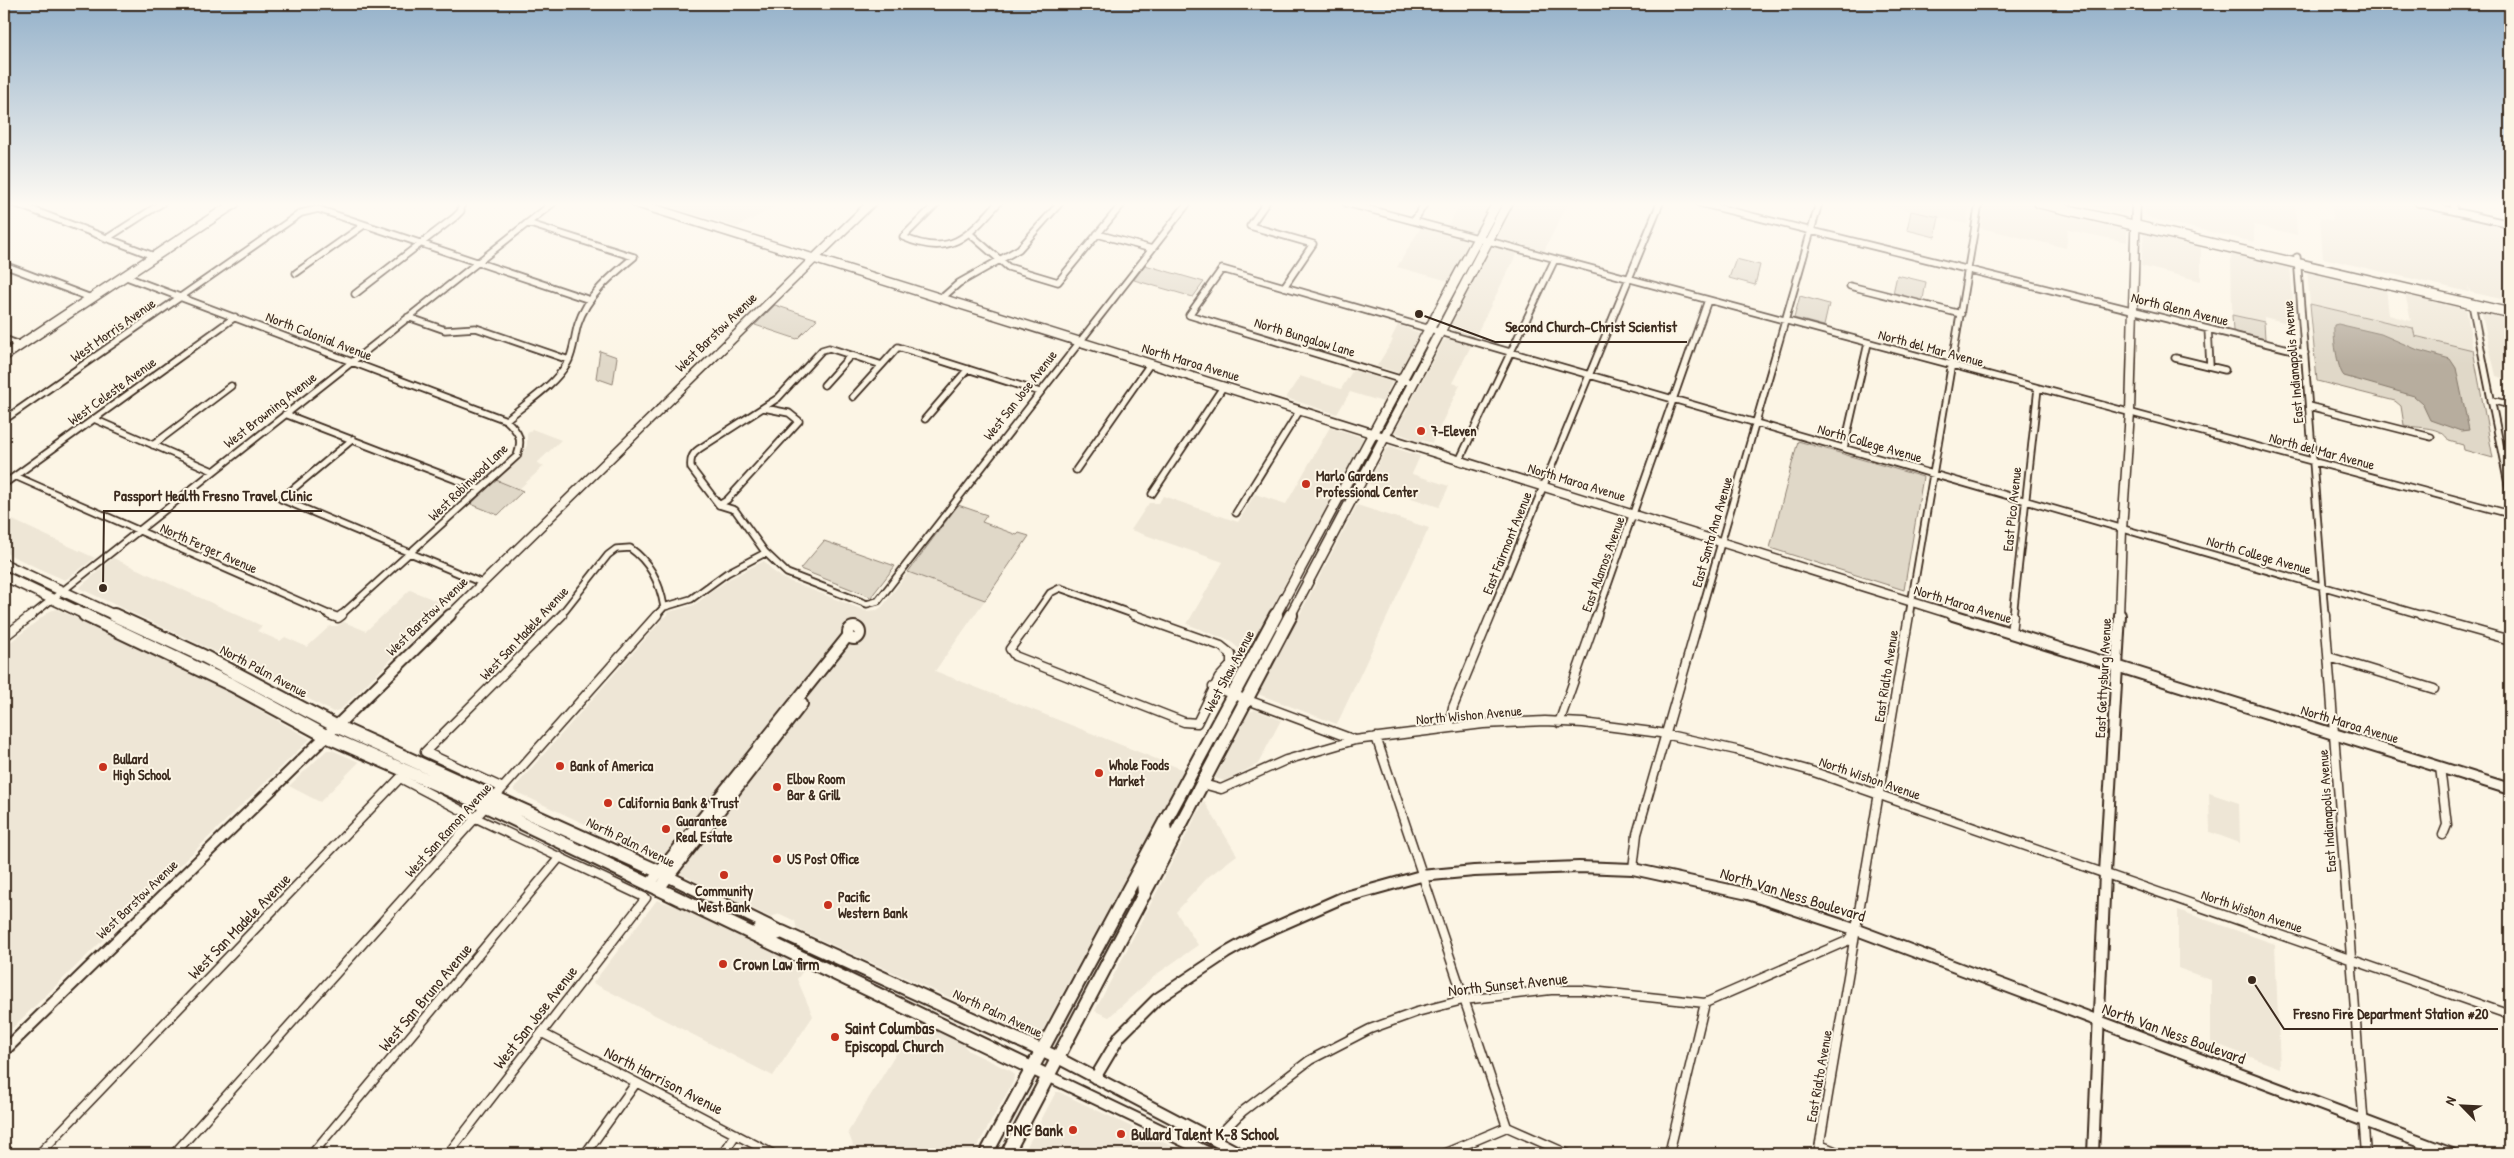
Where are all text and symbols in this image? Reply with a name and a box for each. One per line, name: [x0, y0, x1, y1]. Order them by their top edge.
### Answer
street label: West Barstow Avenue: [671, 287, 761, 376]
street label: North Glenn Avenue: [2129, 287, 2231, 330]
street label: West Morris Avenue: [66, 293, 159, 366]
street label: East Indianapolis Avenue: [2278, 299, 2308, 424]
street label: North Colonial Avenue: [263, 307, 375, 365]
street label: North Bungalow Lane: [1252, 312, 1358, 362]
callout: Second Church-Christ Scientist: [1495, 312, 1687, 342]
text: Second Church-Christ Scientist: [1505, 316, 1678, 337]
street label: North del Mar Avenue: [1876, 324, 1986, 371]
street label: North Maroa Avenue: [1140, 338, 1243, 386]
street label: West San Jose Avenue: [978, 345, 1061, 444]
street label: West Celeste Avenue: [64, 352, 160, 429]
street label: West Browning Avenue: [219, 367, 321, 453]
street label: North College Avenue: [1815, 419, 1925, 468]
place label: 7-Eleven: [1430, 421, 1477, 440]
marker: 7-Eleven: [1415, 425, 1427, 437]
street label: North del Mar Avenue: [2267, 427, 2377, 474]
street label: West Robinwood Lane: [424, 438, 512, 525]
street label: North Maroa Avenue: [1526, 458, 1629, 506]
street label: East Pico Avenue: [1998, 465, 2025, 552]
place label: Marlo Gardens Professional Center: [1316, 466, 1419, 501]
street label: East Santa Ana Avenue: [1687, 474, 1737, 589]
marker: Marlo Gardens Professional Center: [1300, 478, 1312, 490]
callout: Passport Health Fresno Travel Clinic: [104, 481, 322, 511]
text: Passport Health Fresno Travel Clinic: [114, 485, 313, 507]
street label: East Fairmont Avenue: [1477, 488, 1536, 597]
street label: East Alamos Avenue: [1576, 513, 1629, 614]
street label: North Ferger Avenue: [157, 518, 261, 579]
street label: North College Avenue: [2204, 531, 2314, 580]
street label: West Barstow Avenue: [382, 571, 472, 660]
street label: North Maroa Avenue: [1912, 580, 2015, 628]
street label: West San Madele Avenue: [475, 581, 572, 684]
street label: East Gettysburg Avenue: [2090, 617, 2116, 738]
street label: West Shaw Avenue: [1199, 626, 1258, 715]
street label: East Rialto Avenue: [1869, 628, 1902, 723]
street label: North Palm Avenue: [217, 639, 312, 702]
street label: North Wishon Avenue: [1415, 700, 1523, 729]
street label: North Maroa Avenue: [2299, 700, 2402, 748]
street label: East Indianapolis Avenue: [2313, 748, 2341, 873]
place label: Bullard High School: [113, 749, 171, 786]
street label: North Wishon Avenue: [1817, 751, 1924, 804]
place label: Whole Foods Market: [1109, 755, 1170, 790]
place label: Bank of America: [570, 756, 654, 775]
marker: Bank of America: [554, 760, 566, 772]
marker: Bullard High School: [97, 761, 109, 773]
marker: Whole Foods Market: [1093, 767, 1105, 779]
place label: Elbow Room Bar & Grill: [787, 769, 846, 804]
street label: West San Ramon Avenue: [400, 778, 495, 881]
marker: Elbow Room Bar & Grill: [771, 781, 783, 793]
place label: California Bank & Trust: [618, 793, 740, 812]
marker: California Bank & Trust: [602, 797, 614, 809]
place label: Guarantee Real Estate: [676, 811, 733, 846]
street label: North Palm Avenue: [584, 812, 679, 871]
marker: Guarantee Real Estate: [660, 823, 672, 835]
place label: US Post Office: [787, 849, 860, 868]
marker: US Post Office: [771, 853, 783, 865]
street label: West Barstow Avenue: [92, 854, 182, 943]
street label: North Van Ness Boulevard: [1718, 861, 1868, 927]
street label: West San Madele Avenue: [183, 868, 296, 984]
marker: Community West Bank: [718, 869, 730, 881]
place label: Community West Bank: [695, 881, 753, 916]
street label: North Wishon Avenue: [2199, 884, 2306, 937]
place label: Pacific Western Bank: [838, 887, 908, 922]
marker: Pacific Western Bank: [822, 899, 834, 911]
street label: West San Bruno Avenue: [373, 938, 477, 1056]
place label: Crown Law firm: [733, 953, 820, 975]
marker: Crown Law firm: [717, 958, 729, 970]
street label: West San Jose Avenue: [488, 960, 583, 1073]
street label: North Sunset Avenue: [1447, 967, 1570, 1001]
street label: North Palm Avenue: [950, 984, 1046, 1042]
street label: North Van Ness Boulevard: [2099, 997, 2249, 1069]
callout: Fresno Fire Department Station #20: [2284, 999, 2498, 1029]
text: Fresno Fire Department Station #20: [2293, 1003, 2489, 1025]
place label: Saint Columbas Episcopal Church: [845, 1017, 944, 1058]
street label: East Rialto Avenue: [1801, 1028, 1836, 1123]
marker: Saint Columbas Episcopal Church: [829, 1031, 841, 1043]
street label: North Harrison Avenue: [601, 1041, 728, 1120]
north arrow: [2436, 1080, 2486, 1130]
text: N: [2439, 1093, 2460, 1108]
place label: PNC Bank: [1006, 1119, 1063, 1141]
place label: Bullard Talent K-8 School: [1131, 1123, 1279, 1145]
marker: PNC Bank: [1067, 1124, 1079, 1136]
marker: Bullard Talent K-8 School: [1115, 1128, 1127, 1140]

